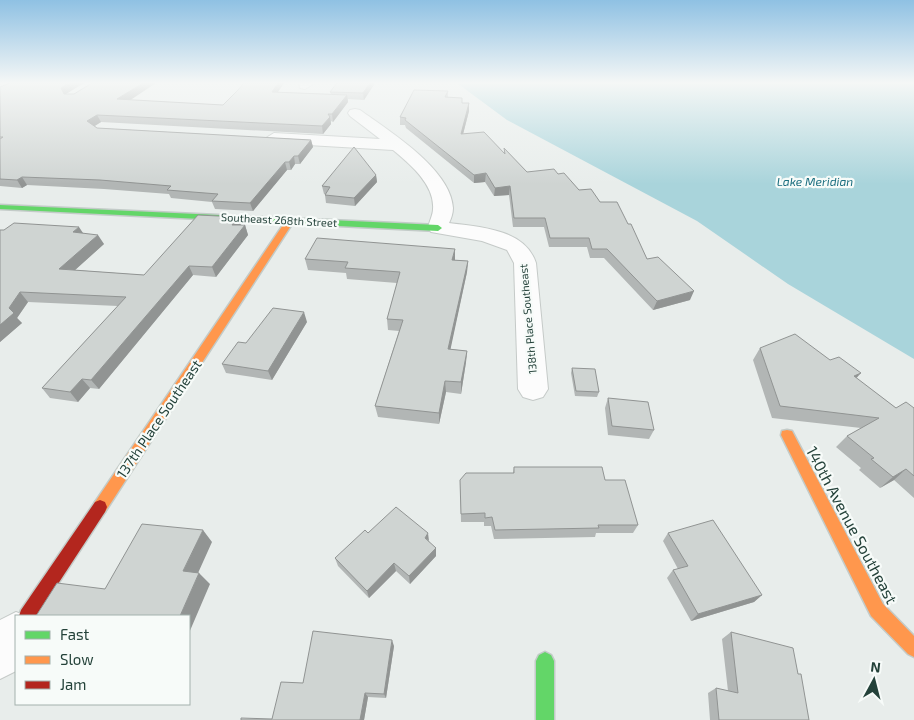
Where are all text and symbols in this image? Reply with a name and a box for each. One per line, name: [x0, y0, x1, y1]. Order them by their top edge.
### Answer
water label: Lake Meridian: [777, 174, 853, 188]
street label: Southeast 268th Street: [221, 210, 337, 229]
street label: 138th Place Southeast: [516, 263, 539, 375]
street label: 137th Place Southeast: [113, 356, 205, 481]
street label: 140th Avenue Southeast: [803, 443, 902, 607]
legend: [15, 615, 190, 705]
text: Fast: [60, 625, 90, 643]
text: Slow: [60, 650, 94, 668]
north arrow: [849, 655, 899, 705]
text: N: [870, 658, 882, 676]
text: Jam: [60, 675, 86, 693]

